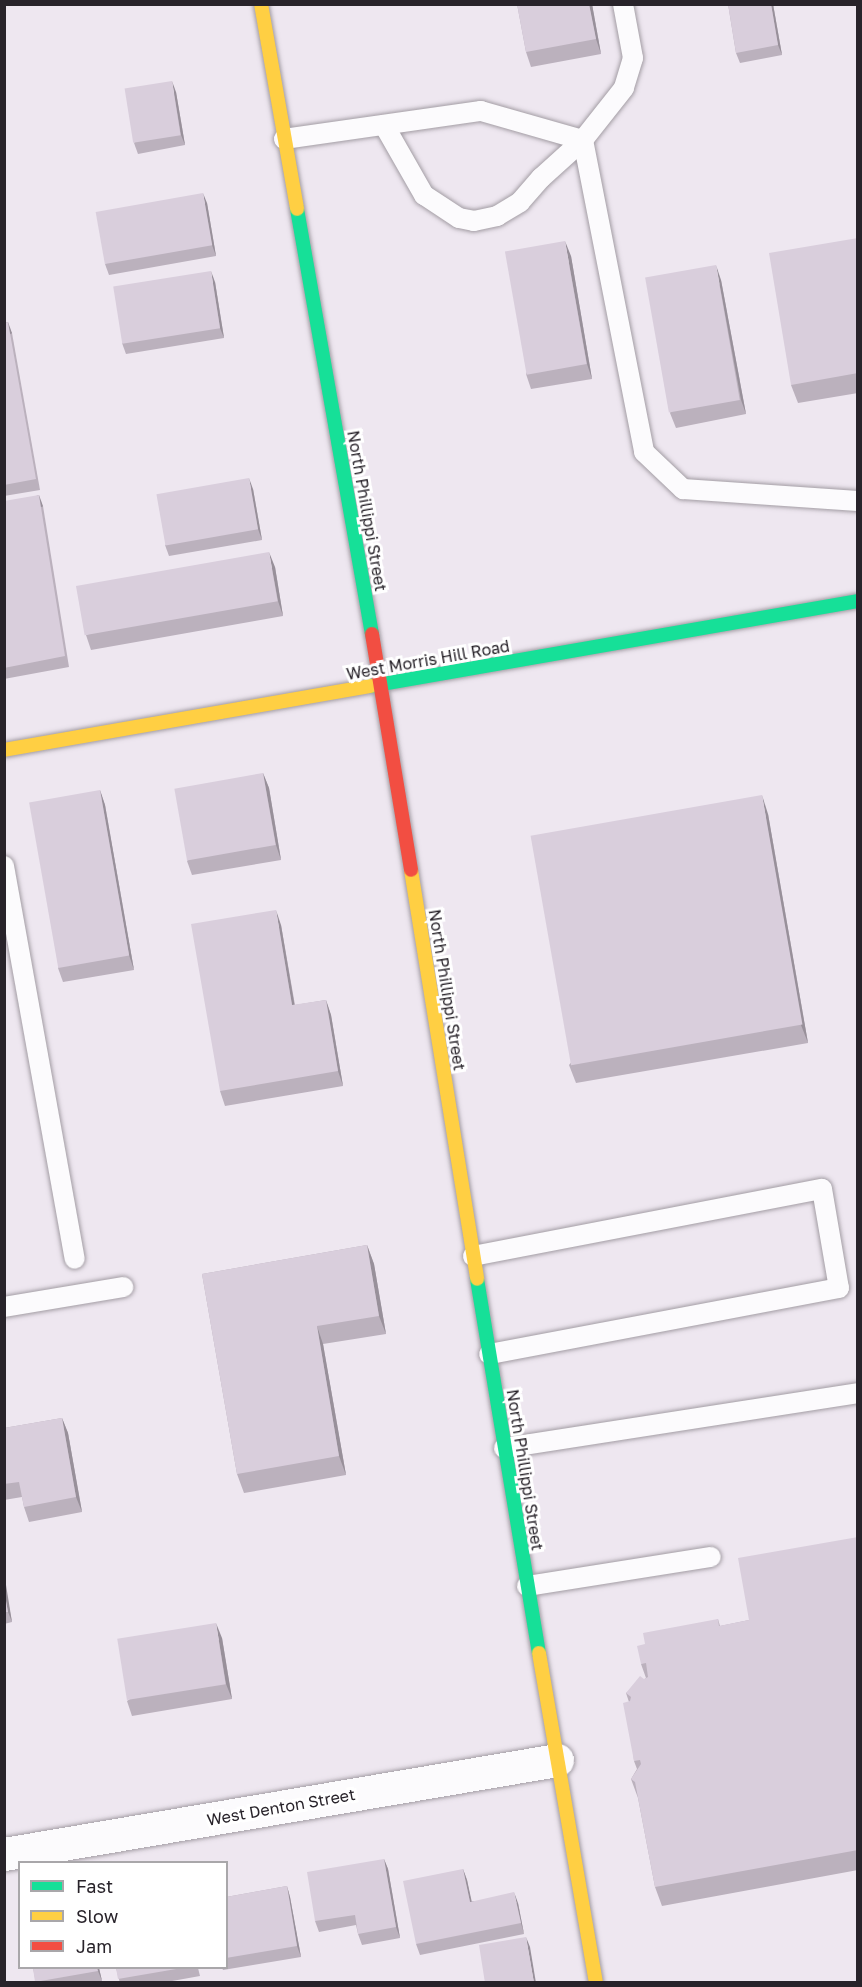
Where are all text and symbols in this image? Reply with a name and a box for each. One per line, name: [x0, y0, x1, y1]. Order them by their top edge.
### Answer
street label: North Phillippi Street: [343, 429, 391, 593]
street label: West Morris Hill Road: [345, 636, 511, 684]
street label: North Phillippi Street: [425, 908, 469, 1072]
street label: North Phillippi Street: [503, 1388, 547, 1552]
street label: West Denton Street: [205, 1785, 357, 1829]
legend: [18, 1861, 228, 1969]
text: Fast: [76, 1875, 113, 1897]
text: Slow: [76, 1905, 118, 1927]
text: Jam: [76, 1935, 112, 1957]

